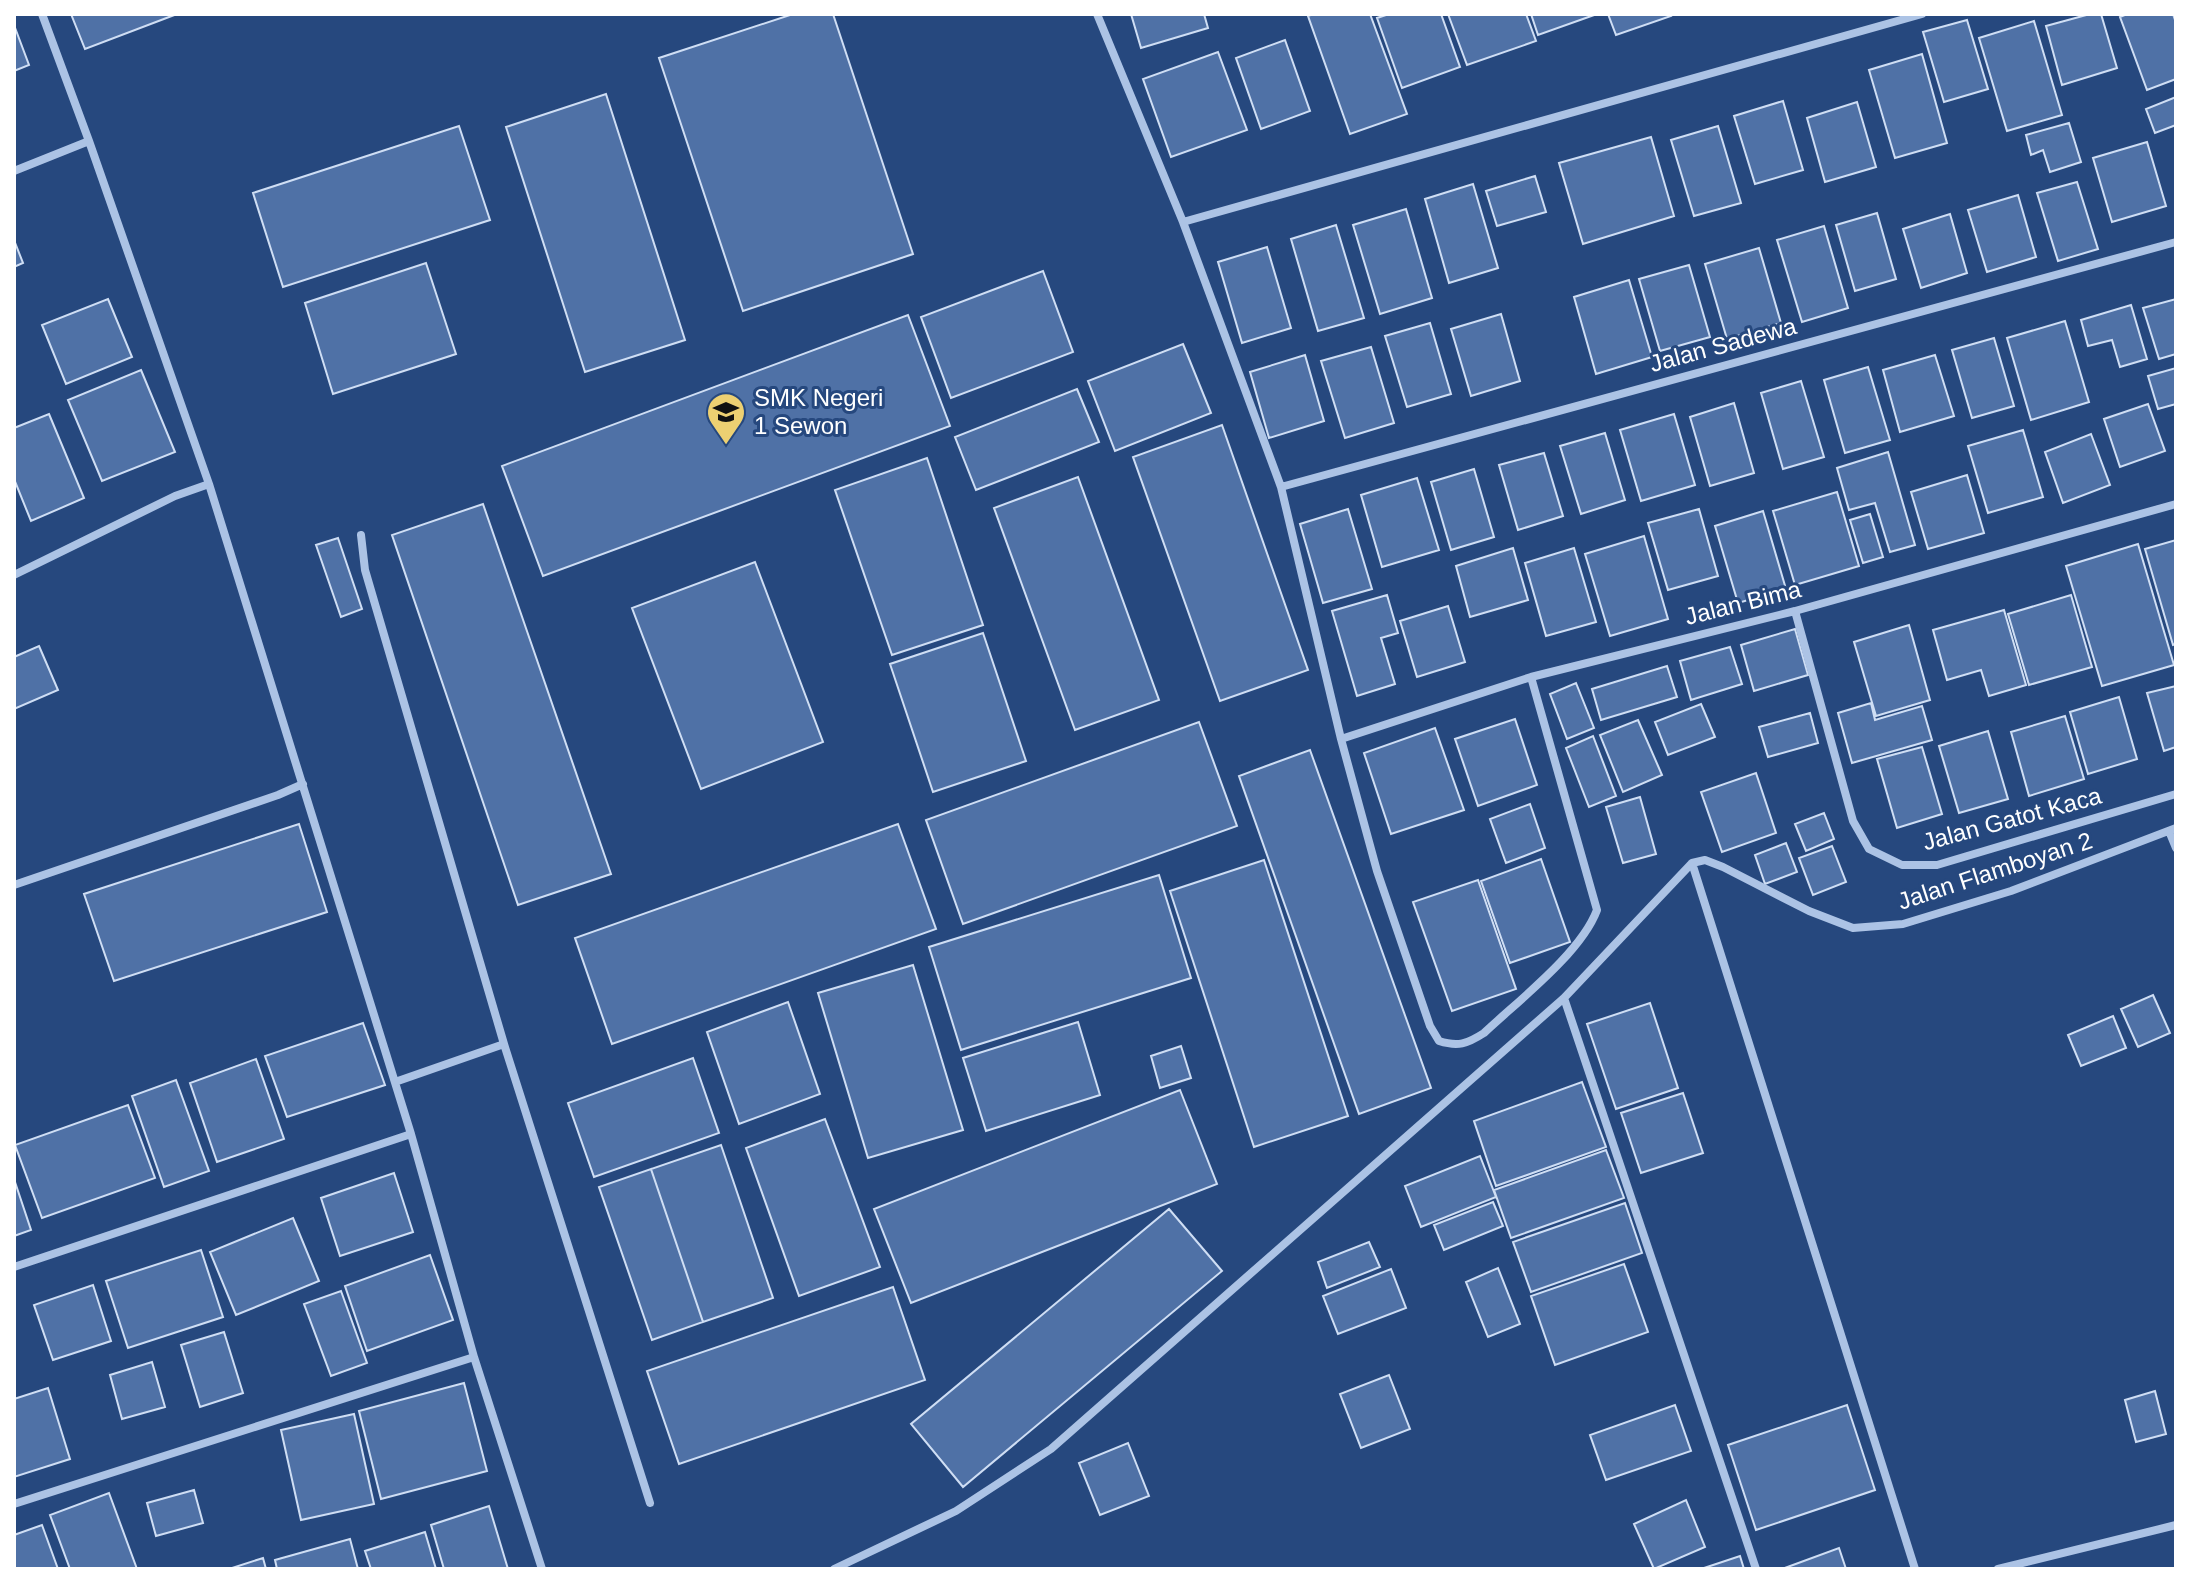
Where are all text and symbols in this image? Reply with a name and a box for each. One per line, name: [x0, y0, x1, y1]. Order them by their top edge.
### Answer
street label: Jalan Sadewa: [1647, 312, 1800, 377]
place label: SMK Negeri 1 Sewon: [754, 384, 883, 439]
school or university icon: SMK Negeri 1 Sewon: [705, 391, 747, 446]
street label: Jalan Bima: [1682, 575, 1804, 630]
street label: Jalan Gatot Kaca: [1919, 781, 2105, 855]
street label: Jalan Flamboyan 2: [1894, 826, 2095, 915]

